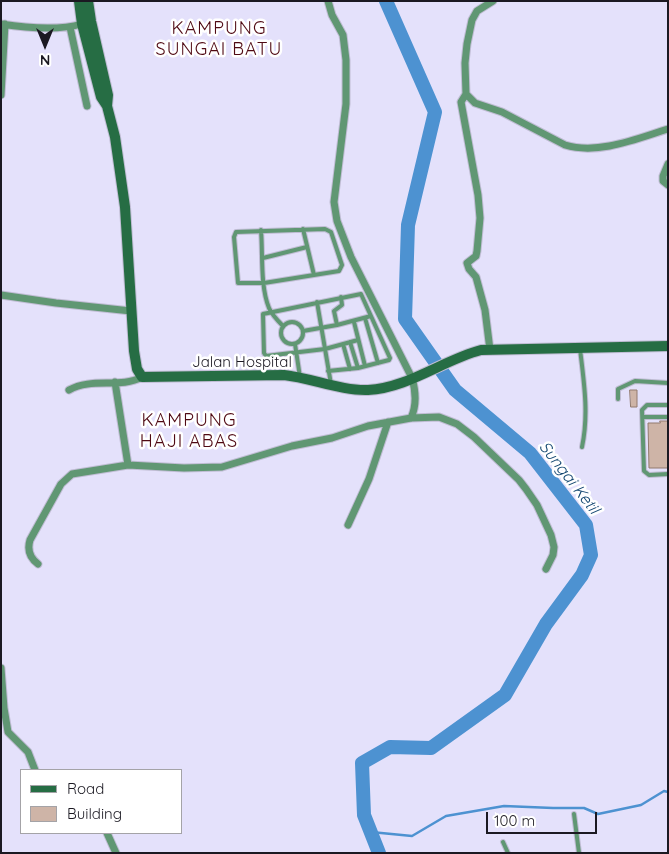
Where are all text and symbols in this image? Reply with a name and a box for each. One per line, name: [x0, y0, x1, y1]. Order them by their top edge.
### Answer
district label: KAMPUNG SUNGAI BATU: [154, 18, 284, 60]
north arrow: [20, 20, 70, 70]
text: N: [40, 51, 50, 69]
street label: Jalan Hospital: [192, 353, 292, 371]
district label: KAMPUNG HAJI ABAS: [139, 410, 239, 452]
water label: Sungai Ketil: [535, 438, 603, 518]
legend: [20, 769, 182, 834]
text: Road: [67, 779, 104, 798]
scale bar: [489, 802, 600, 834]
text: Building: [67, 804, 122, 823]
text: 100 m: [494, 811, 535, 830]

